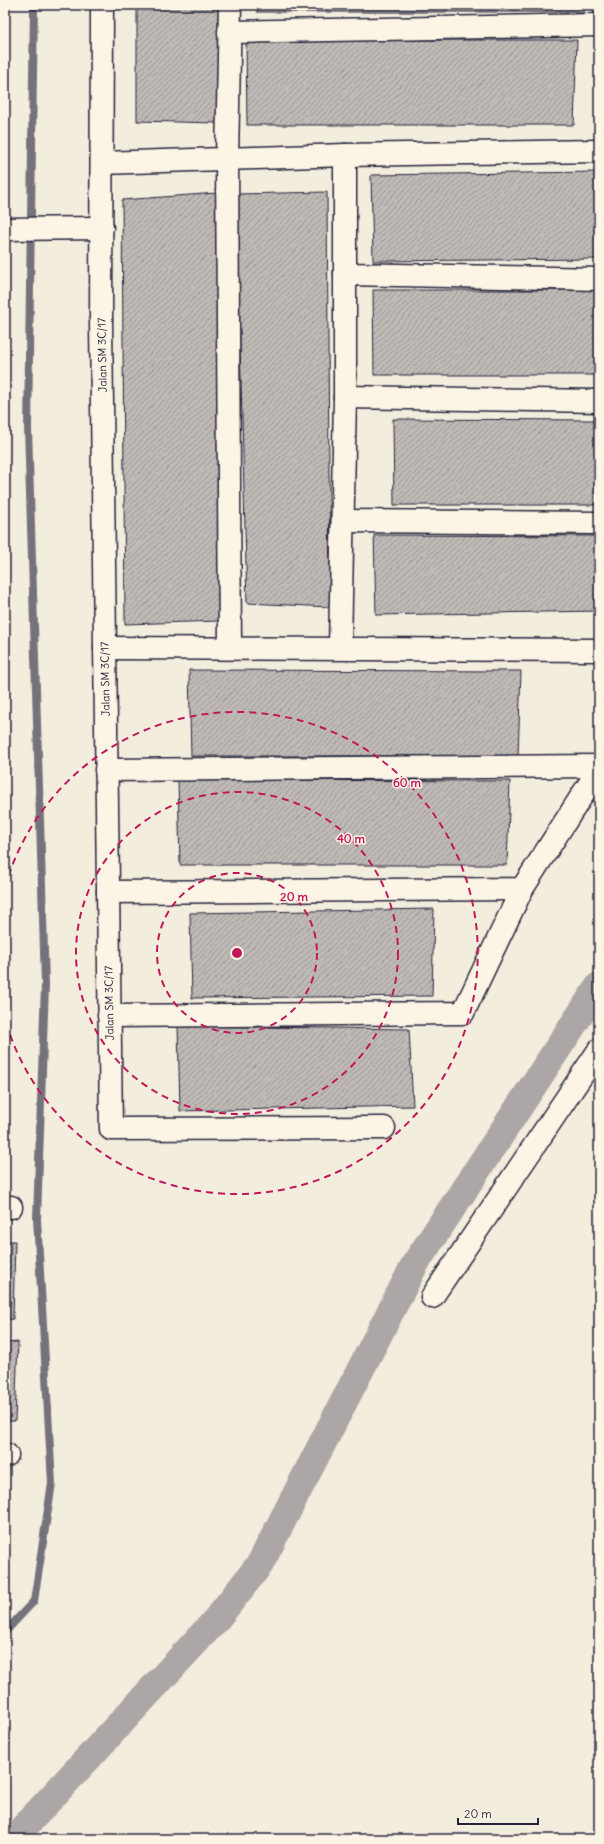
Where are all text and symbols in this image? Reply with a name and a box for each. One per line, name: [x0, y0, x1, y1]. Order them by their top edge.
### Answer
street label: Jalan SM 3C/17: [94, 317, 110, 392]
street label: Jalan SM 3C/17: [97, 641, 113, 716]
text: 60 m: [393, 775, 422, 790]
text: 40 m: [337, 831, 366, 846]
text: 20 m: [280, 889, 308, 904]
centre of rings: [230, 946, 244, 960]
street label: Jalan SM 3C/17: [101, 965, 117, 1040]
scale bar: [458, 1800, 538, 1826]
text: 20 m: [464, 1806, 492, 1821]

